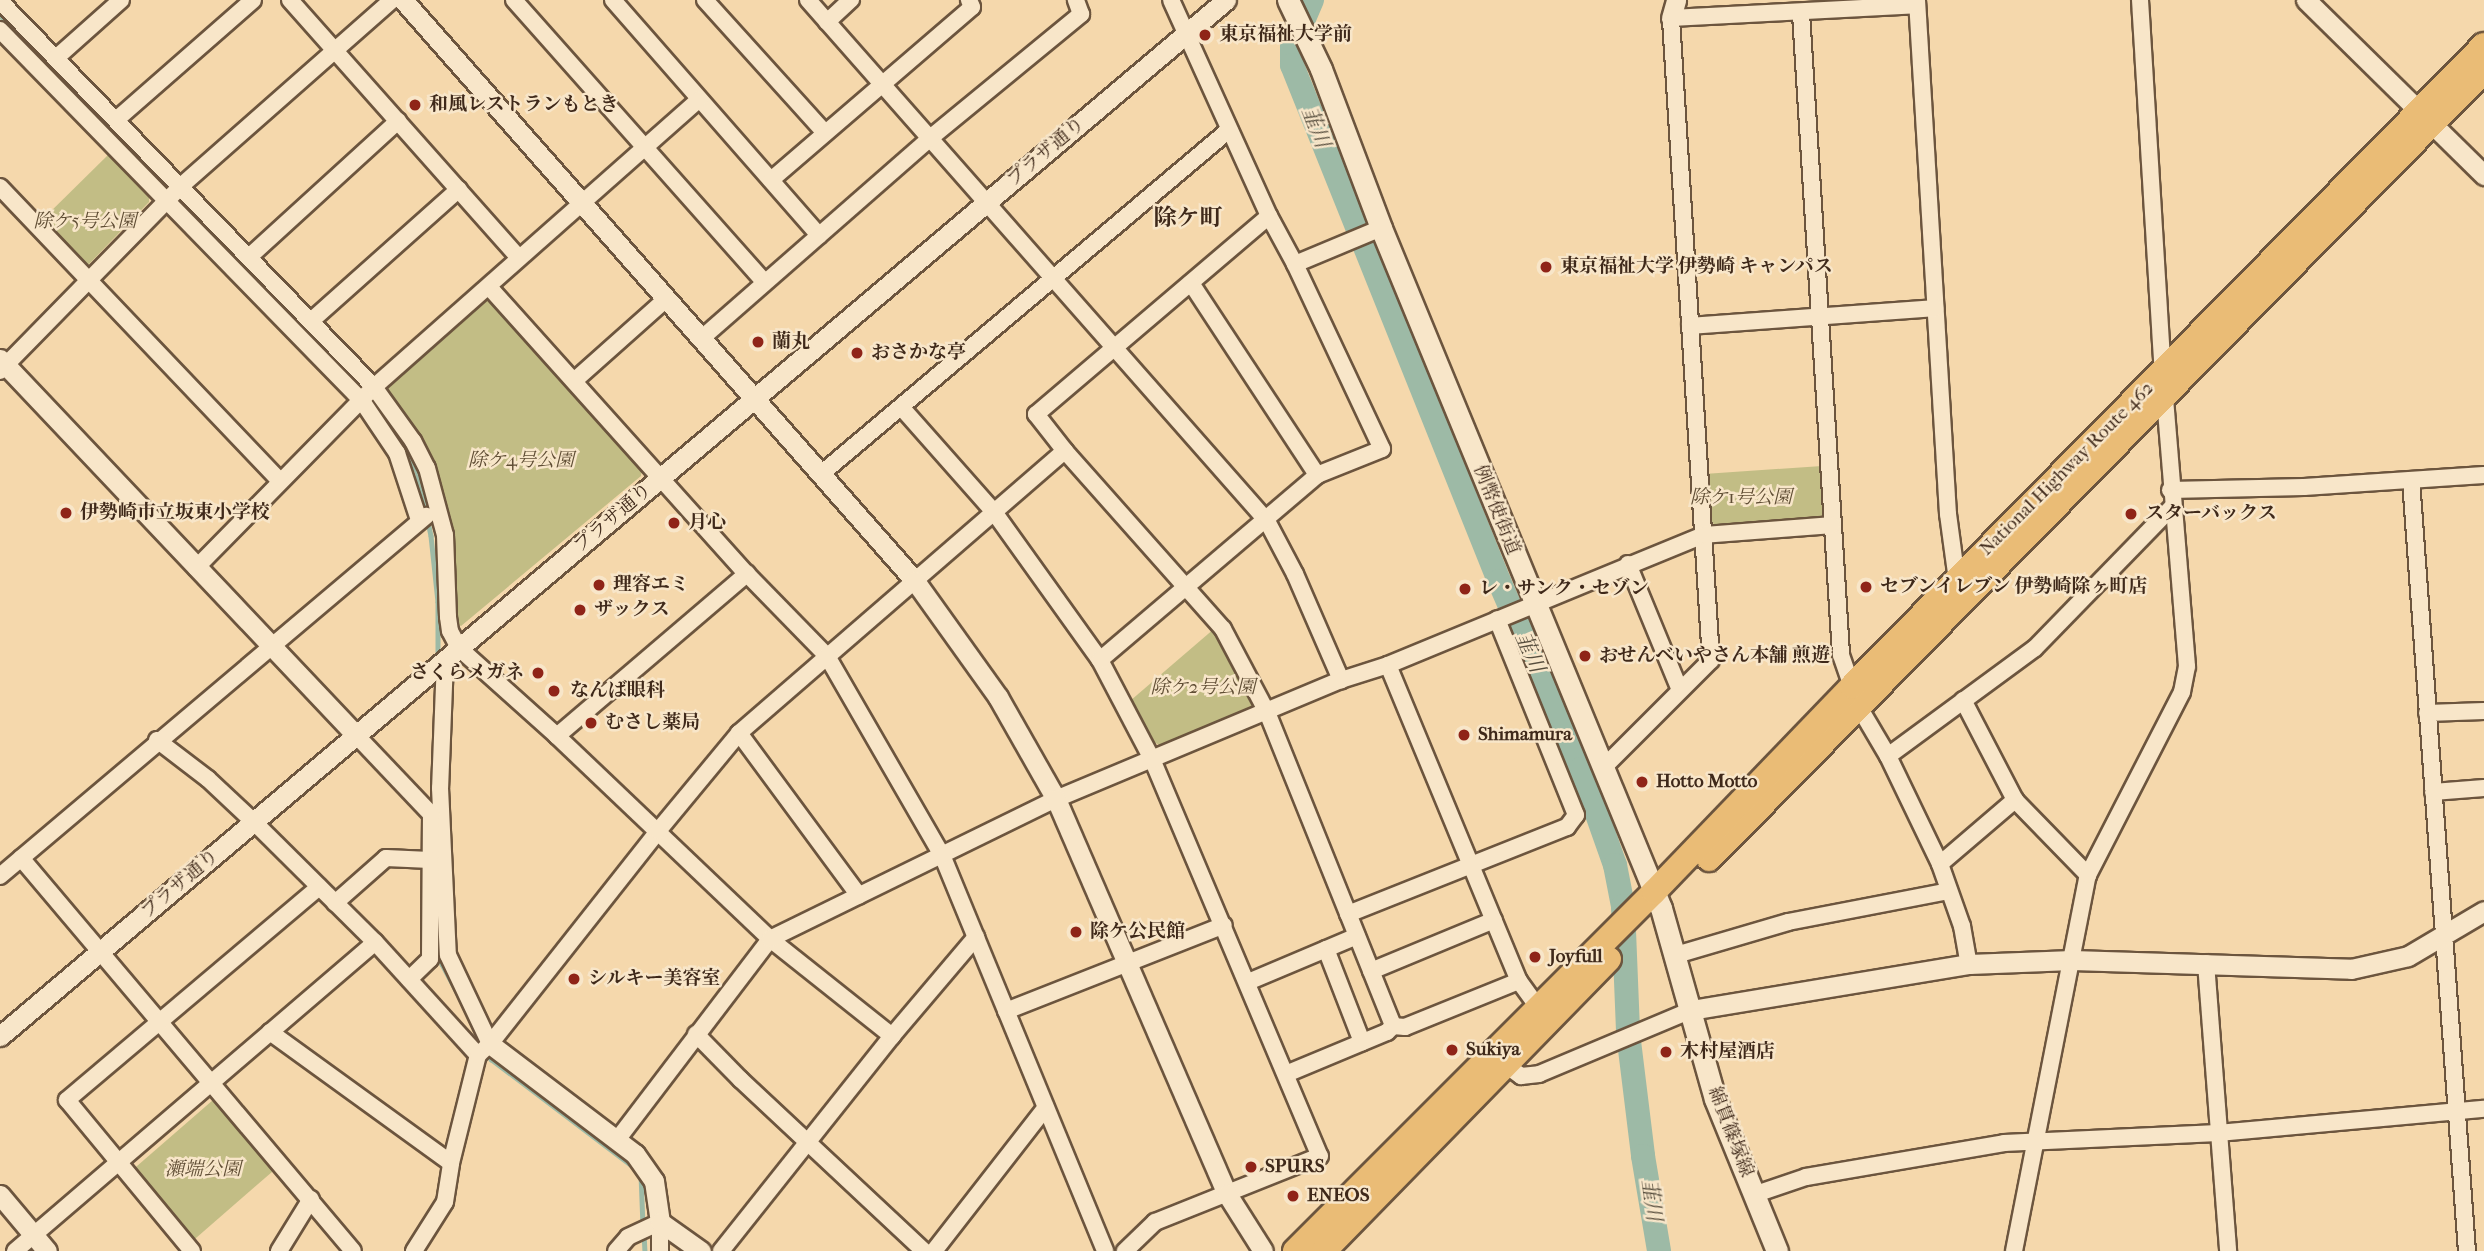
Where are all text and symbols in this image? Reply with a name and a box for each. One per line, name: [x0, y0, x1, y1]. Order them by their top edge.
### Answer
place label: 東京福祉大学前: [1219, 24, 1352, 46]
marker: 東京福祉大学前: [1197, 27, 1213, 43]
place label: 和風レストランもとき: [429, 94, 619, 116]
marker: 和風レストランもとき: [407, 97, 423, 113]
water label: 韮川: [1296, 103, 1336, 151]
street label: プラザ通り: [1002, 113, 1090, 191]
district label: 除ケ町: [1154, 204, 1222, 232]
park label: 除ケ5号公園: [33, 211, 137, 233]
place label: 東京福祉大学 伊勢崎 キャンパス: [1560, 256, 1834, 278]
marker: 東京福祉大学 伊勢崎 キャンパス: [1538, 259, 1554, 275]
place label: 蘭丸: [772, 331, 810, 353]
marker: 蘭丸: [750, 334, 766, 350]
place label: おさかな亭: [871, 342, 966, 364]
marker: おさかな亭: [849, 345, 865, 361]
street label: National Highway Route 462: [1975, 377, 2159, 561]
park label: 除ケ4号公園: [468, 450, 574, 472]
street label: 例幣使街道: [1468, 462, 1524, 558]
street label: プラザ通り: [569, 479, 657, 557]
park label: 除ケ1号公園: [1690, 487, 1792, 509]
place label: 伊勢崎市立坂東小学校: [80, 502, 270, 524]
place label: スターバックス: [2145, 503, 2278, 525]
marker: 伊勢崎市立坂東小学校: [58, 505, 74, 521]
marker: スターバックス: [2123, 506, 2139, 522]
place label: 月心: [688, 512, 726, 534]
marker: 月心: [666, 515, 682, 531]
place label: 理容エミ: [613, 574, 689, 596]
place label: セブンイレブン 伊勢崎除ヶ町店: [1880, 576, 2150, 598]
marker: 理容エミ: [591, 577, 607, 593]
place label: レ・サンク・セゾン: [1479, 578, 1650, 600]
marker: セブンイレブン 伊勢崎除ヶ町店: [1858, 579, 1874, 595]
marker: レ・サンク・セゾン: [1457, 581, 1473, 597]
place label: ザックス: [594, 599, 670, 621]
marker: ザックス: [572, 602, 588, 618]
water label: 韮川: [1510, 628, 1550, 676]
place label: おせんベいやさん本舗 煎遊: [1599, 645, 1831, 667]
marker: おせんベいやさん本舗 煎遊: [1577, 648, 1593, 664]
place label: さくらメガネ: [410, 662, 524, 684]
marker: さくらメガネ: [530, 665, 546, 681]
park label: 除ケ2号公園: [1151, 677, 1255, 699]
place label: なんば眼科: [570, 680, 665, 702]
marker: なんば眼科: [544, 681, 564, 701]
place label: むさし薬局: [605, 712, 700, 734]
marker: むさし薬局: [583, 715, 599, 731]
place label: Shimamura: [1478, 724, 1572, 746]
marker: Shimamura: [1456, 727, 1472, 743]
place label: Hotto Motto: [1656, 771, 1758, 793]
marker: Hotto Motto: [1634, 774, 1650, 790]
street label: プラザ通り: [136, 845, 224, 923]
place label: 除ケ公民館: [1090, 921, 1185, 943]
marker: 除ケ公民館: [1068, 924, 1084, 940]
place label: Joyfull: [1549, 946, 1603, 968]
marker: Joyfull: [1527, 949, 1543, 965]
place label: シルキー美容室: [588, 968, 721, 990]
marker: シルキー美容室: [566, 971, 582, 987]
place label: Sukiya: [1466, 1039, 1520, 1061]
place label: 木村屋酒店: [1680, 1041, 1775, 1063]
marker: Sukiya: [1444, 1042, 1460, 1058]
marker: 木村屋酒店: [1658, 1044, 1674, 1060]
street label: 綿貫篠塚線: [1702, 1084, 1758, 1180]
place label: SPURS: [1265, 1156, 1325, 1178]
park label: 瀬端公園: [165, 1159, 241, 1181]
marker: SPURS: [1243, 1159, 1259, 1175]
water label: 韮川: [1637, 1177, 1667, 1223]
place label: ENEOS: [1307, 1185, 1369, 1207]
marker: ENEOS: [1285, 1188, 1301, 1204]

